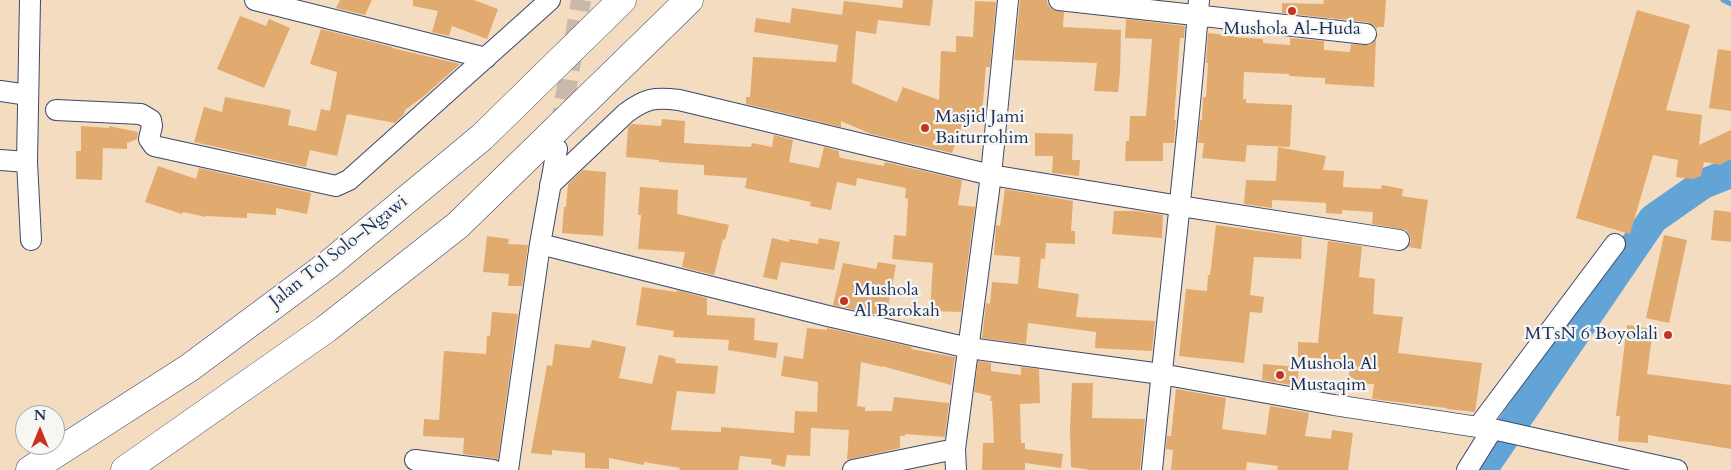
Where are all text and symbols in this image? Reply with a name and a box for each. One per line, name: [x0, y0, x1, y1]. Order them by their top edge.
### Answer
marker: Mushola Al-Huda: [1286, 5, 1298, 17]
place label: Mushola Al-Huda: [1223, 19, 1361, 41]
place label: Masjid Jami Baiturrohim: [935, 107, 1029, 150]
marker: Masjid Jami Baiturrohim: [919, 122, 931, 134]
street label: Jalan Tol Solo–Ngawi: [266, 191, 412, 313]
place label: Mushola Al Barokah: [854, 280, 940, 322]
marker: Mushola Al Barokah: [838, 295, 850, 307]
place label: MTsN 6 Boyolali: [1524, 324, 1658, 346]
marker: MTsN 6 Boyolali: [1662, 329, 1674, 341]
place label: Mushola Al Mustaqim: [1290, 354, 1377, 396]
marker: Mushola Al Mustaqim: [1274, 369, 1286, 381]
north arrow: [15, 405, 65, 455]
text: N: [34, 406, 46, 425]

